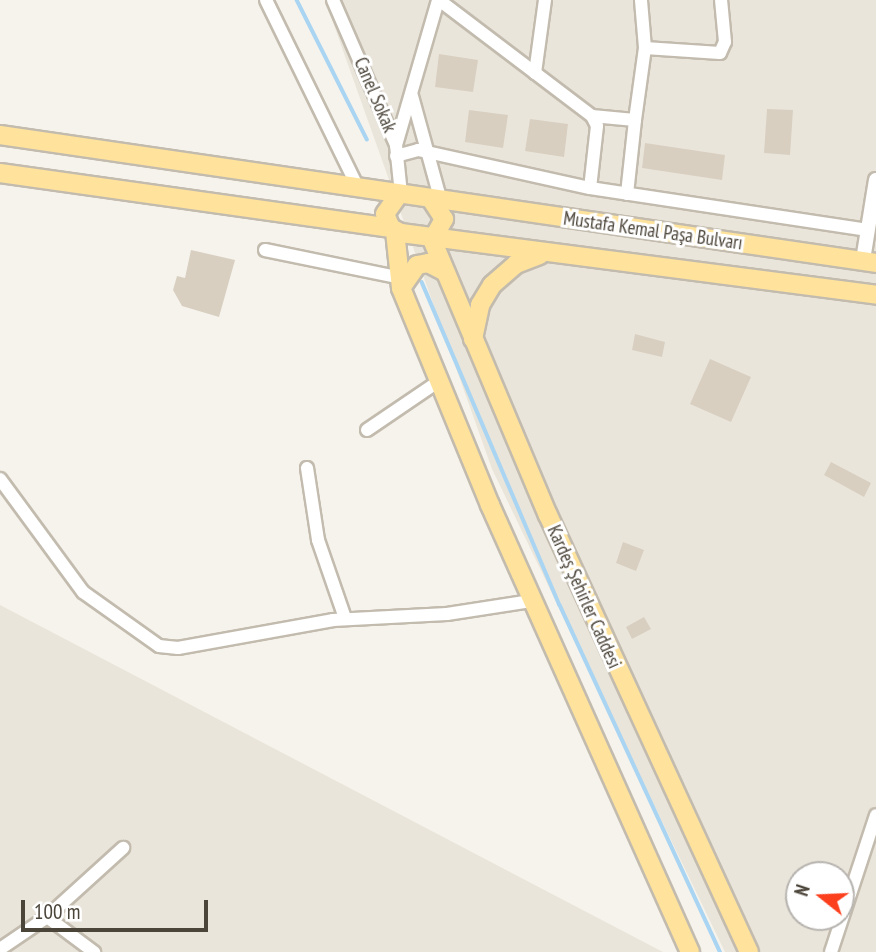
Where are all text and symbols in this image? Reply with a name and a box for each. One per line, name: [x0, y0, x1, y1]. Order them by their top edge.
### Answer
street label: Canel Sokak: [349, 54, 401, 136]
street label: Mustafa Kemal Paşa Bulvarı: [562, 207, 744, 255]
street label: Kardeş Şehirler Caddesi: [542, 522, 626, 672]
north arrow: [785, 861, 855, 931]
text: N: [789, 882, 815, 899]
scale bar: [24, 886, 212, 930]
text: 100 m: [34, 898, 80, 925]

